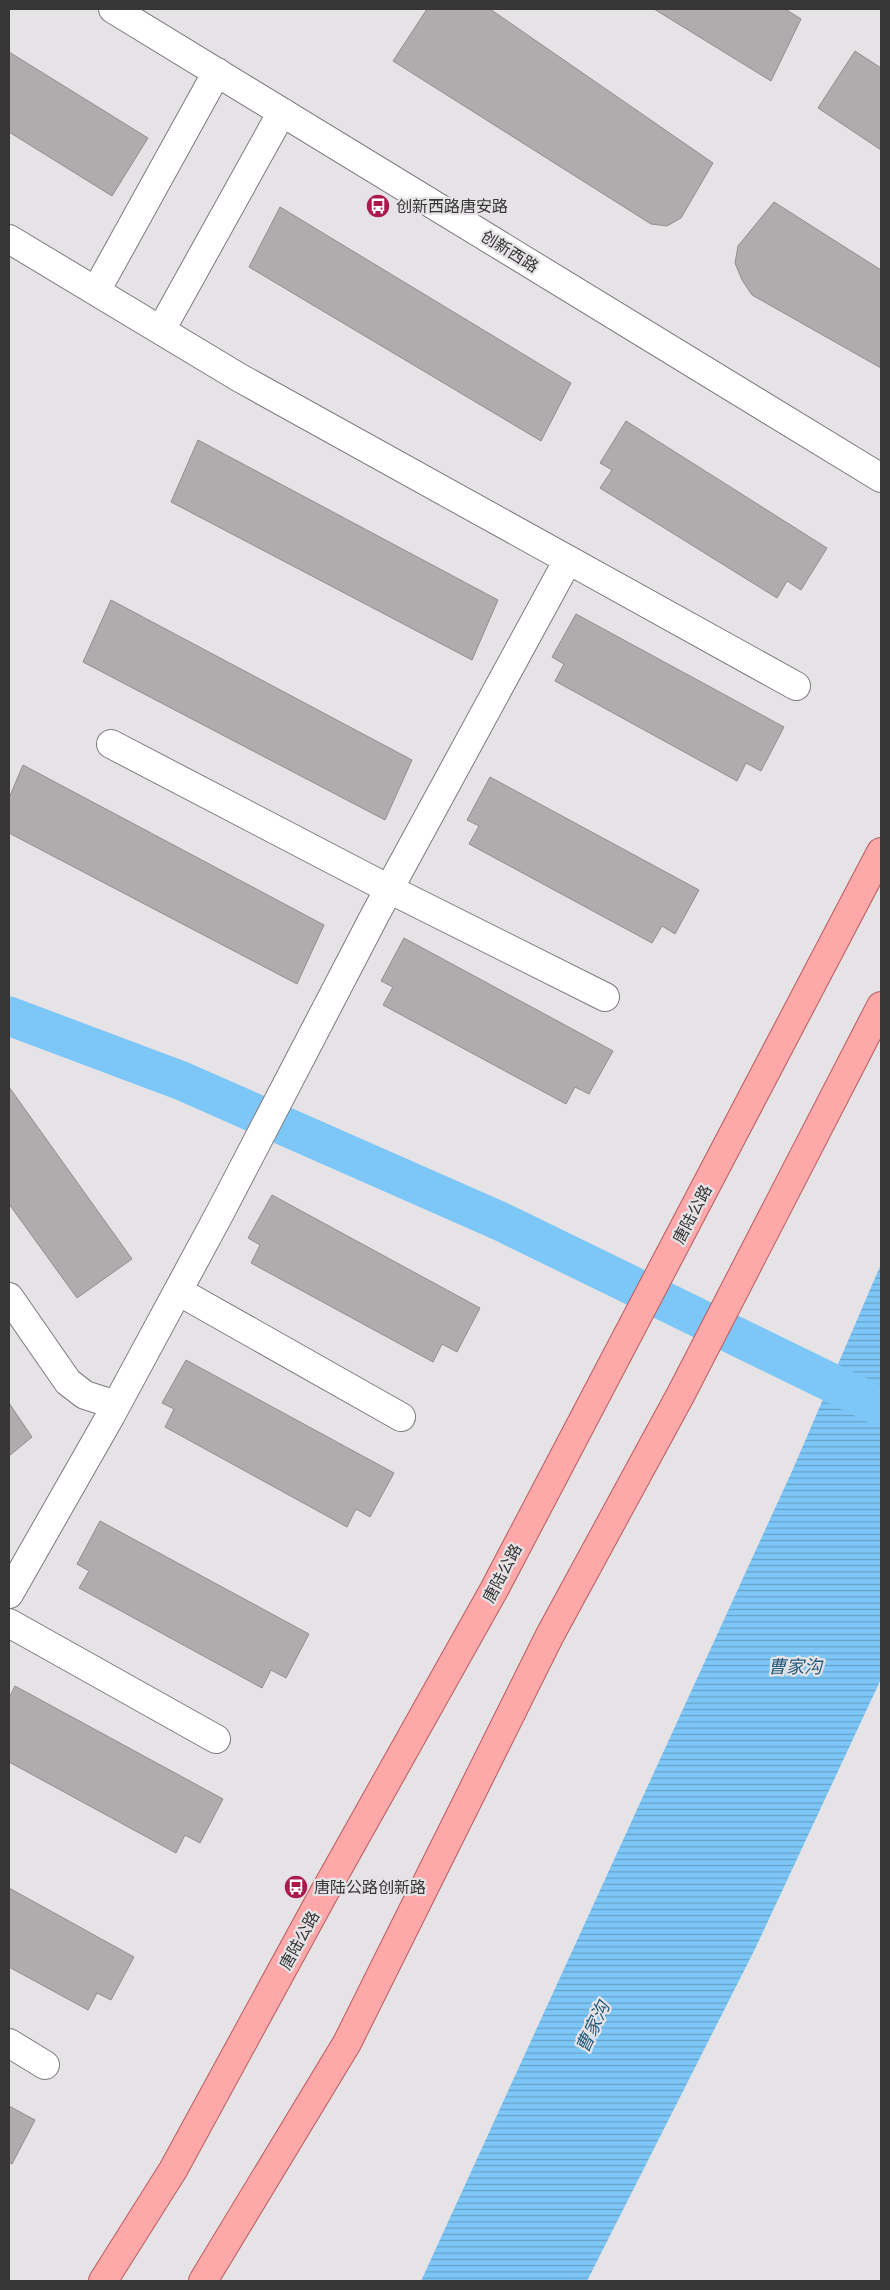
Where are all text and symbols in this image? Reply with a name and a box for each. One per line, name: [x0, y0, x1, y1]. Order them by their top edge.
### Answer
bus stop icon: 创新西路唐安路: [365, 193, 391, 219]
place label: 创新西路唐安路: [396, 198, 508, 217]
street label: 创新西路: [477, 227, 541, 277]
street label: 唐陆公路: [670, 1182, 717, 1247]
street label: 唐陆公路: [480, 1541, 527, 1606]
water label: 曹家沟: [768, 1657, 824, 1678]
bus stop icon: 唐陆公路创新路: [283, 1874, 309, 1900]
place label: 唐陆公路创新路: [314, 1879, 426, 1898]
street label: 唐陆公路: [276, 1908, 324, 1973]
water label: 曹家沟: [573, 1996, 615, 2056]

